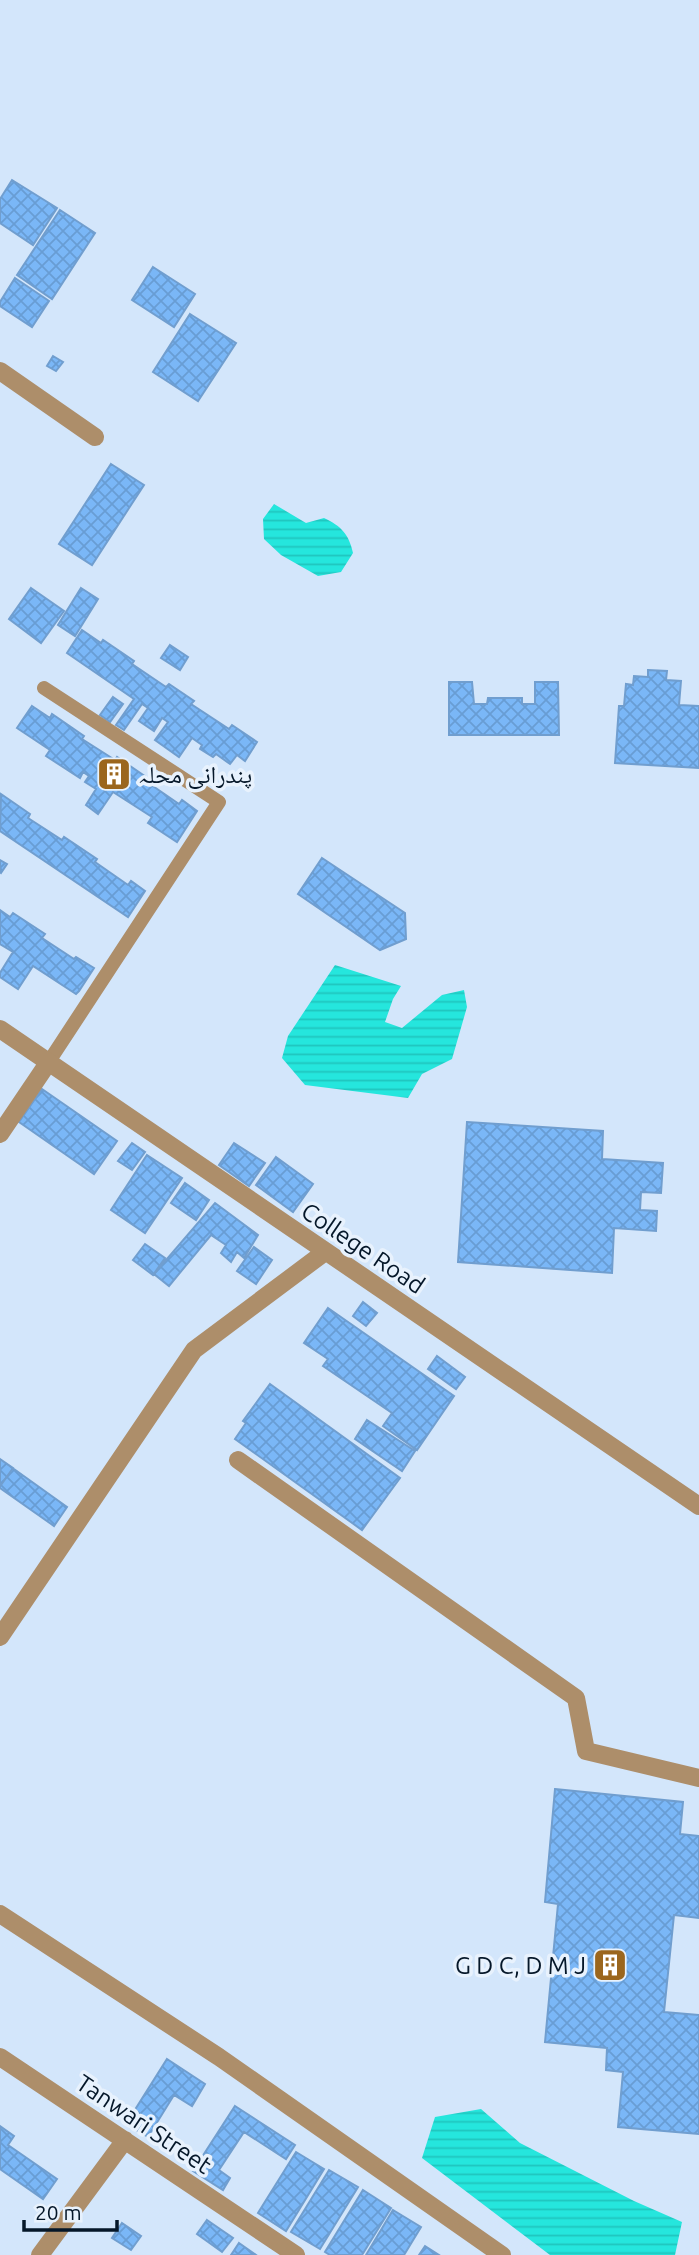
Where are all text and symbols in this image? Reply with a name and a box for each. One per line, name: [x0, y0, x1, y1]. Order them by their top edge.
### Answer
building icon: پندرانی محلہ: [95, 755, 133, 793]
place label: پندرانی محلہ: [138, 761, 252, 789]
street label: College Road: [296, 1197, 430, 1299]
building icon: G D C, D M J: [591, 1946, 629, 1984]
place label: G D C, D M J: [455, 1952, 586, 1979]
street label: Tanwari Street: [71, 2069, 217, 2179]
scale bar: [24, 2188, 117, 2232]
text: 20 m: [35, 2200, 82, 2224]

